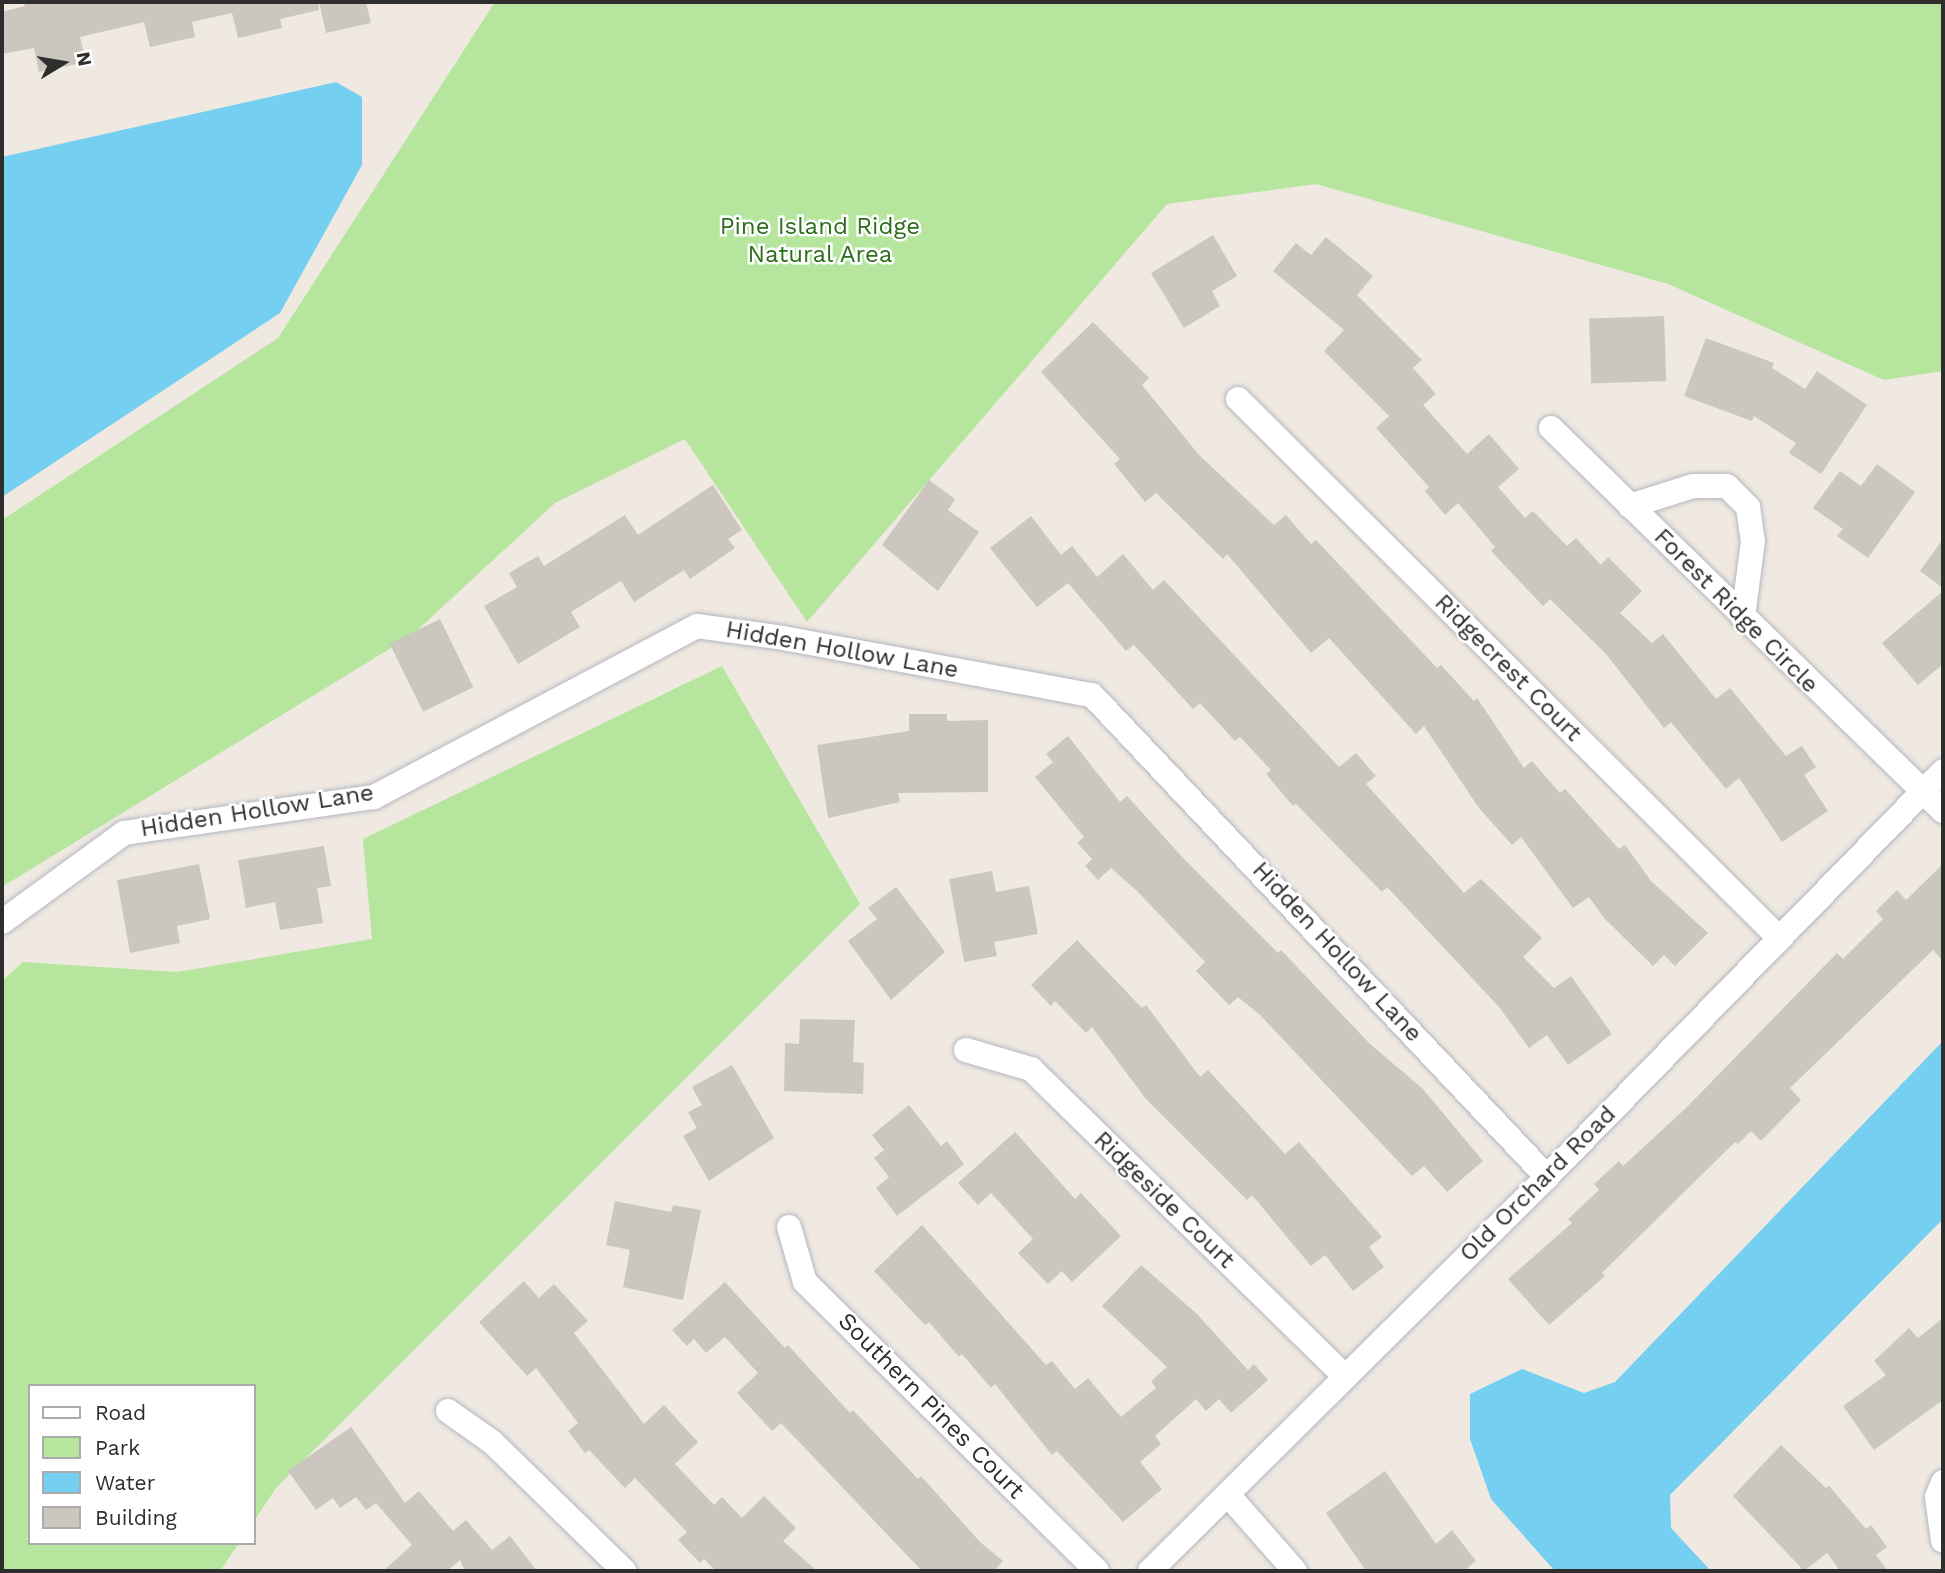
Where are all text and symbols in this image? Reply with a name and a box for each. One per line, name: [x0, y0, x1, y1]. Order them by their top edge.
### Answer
north arrow: [28, 28, 98, 98]
text: N: [71, 50, 97, 68]
park label: Pine Island Ridge Natural Area: [720, 213, 920, 269]
street label: Forest Ridge Circle: [1648, 523, 1824, 699]
street label: Ridgecrest Court: [1428, 588, 1588, 748]
street label: Hidden Hollow Lane: [723, 615, 961, 685]
street label: Hidden Hollow Lane: [138, 778, 376, 844]
street label: Hidden Hollow Lane: [1246, 856, 1428, 1048]
street label: Old Orchard Road: [1454, 1100, 1622, 1268]
street label: Ridgeside Court: [1088, 1125, 1240, 1275]
street label: Southern Pines Court: [832, 1307, 1030, 1505]
legend: [28, 1384, 256, 1545]
text: Road: [95, 1400, 146, 1425]
text: Park: [95, 1435, 140, 1460]
text: Water: [95, 1470, 155, 1495]
text: Building: [95, 1505, 177, 1530]

